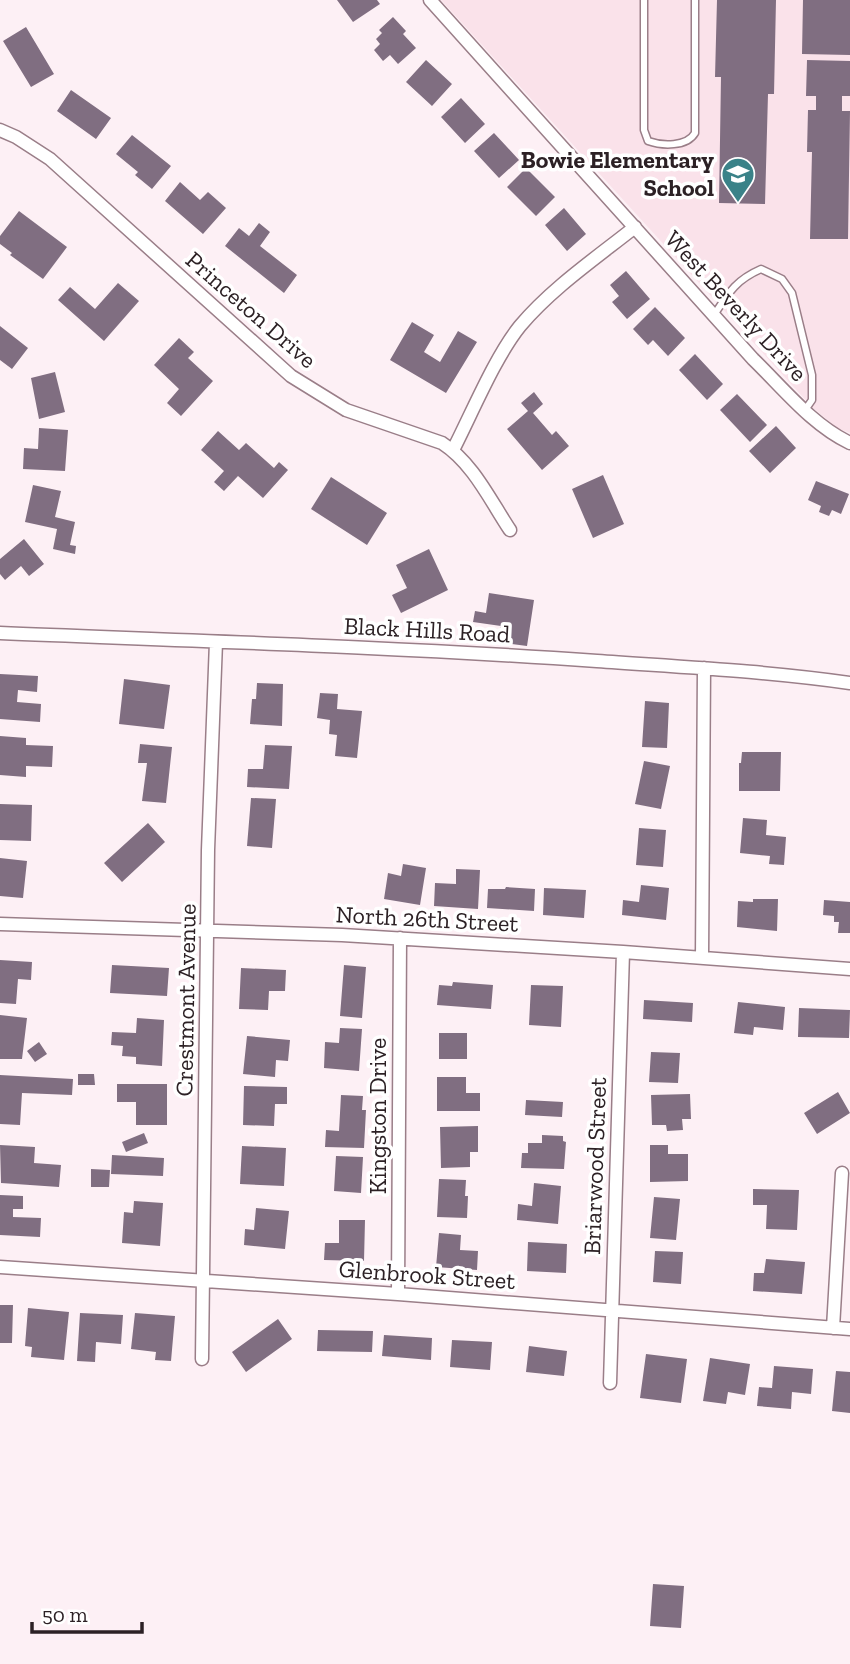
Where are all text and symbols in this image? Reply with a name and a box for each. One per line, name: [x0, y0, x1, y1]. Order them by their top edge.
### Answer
place label: Bowie Elementary School: [521, 145, 714, 202]
school or university icon: Bowie Elementary School: [719, 155, 757, 204]
street label: West Beverly Drive: [659, 224, 814, 387]
street label: Princeton Drive: [180, 245, 323, 374]
street label: Black Hills Road: [343, 611, 511, 648]
street label: North 26th Street: [335, 899, 519, 938]
street label: Crestmont Avenue: [169, 903, 202, 1097]
street label: Kingston Drive: [363, 1038, 392, 1194]
street label: Briarwood Street: [577, 1077, 612, 1255]
street label: Glenbrook Street: [338, 1254, 516, 1295]
scale bar: [32, 1590, 142, 1634]
text: 50 m: [42, 1602, 88, 1627]

